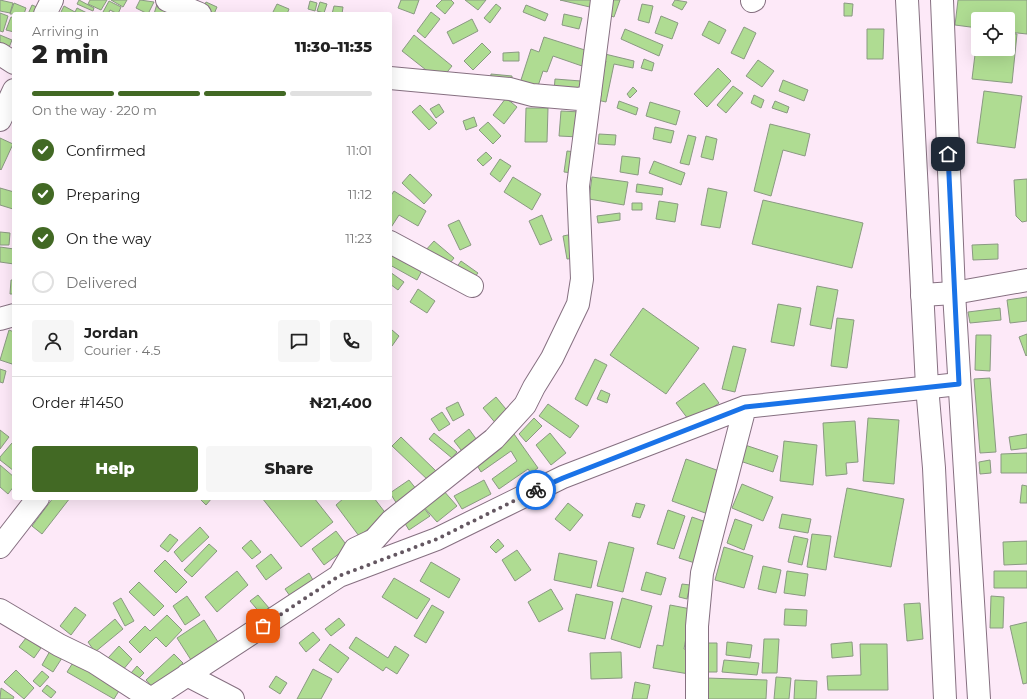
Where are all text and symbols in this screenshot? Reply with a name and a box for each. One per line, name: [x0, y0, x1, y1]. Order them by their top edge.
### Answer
map controls: [971, 12, 1015, 56]
button: locate: [971, 12, 1015, 56]
text: Arriving in: [32, 23, 99, 39]
text: 11:30–11:35: [295, 37, 372, 56]
text: 2 min: [32, 38, 109, 70]
text: On the way · 220 m: [32, 102, 157, 118]
pin: [931, 137, 965, 171]
icon: check: [32, 139, 54, 161]
text: Confirmed: [66, 141, 146, 160]
text: 11:01: [347, 142, 372, 158]
icon: home: [937, 143, 959, 165]
icon: check: [32, 183, 54, 205]
text: Preparing: [66, 185, 141, 204]
text: 11:12: [348, 186, 372, 202]
icon: check: [32, 227, 54, 249]
text: On the way: [66, 229, 151, 248]
text: 11:23: [345, 230, 372, 246]
text: Delivered: [66, 273, 138, 292]
button: person: [32, 320, 74, 362]
button: chat: [278, 320, 320, 362]
button: phone: [330, 320, 372, 362]
text: Jordan: [84, 323, 138, 342]
text: Courier · 4.5: [84, 342, 161, 358]
text: Order #1450: [32, 393, 124, 412]
text: ₦21,400: [309, 393, 372, 412]
button: Help: [32, 446, 198, 492]
button: Share: [206, 446, 372, 492]
courier: [516, 470, 556, 510]
icon: bike: [525, 479, 547, 501]
pin: [246, 609, 280, 643]
icon: bag: [252, 615, 274, 637]

